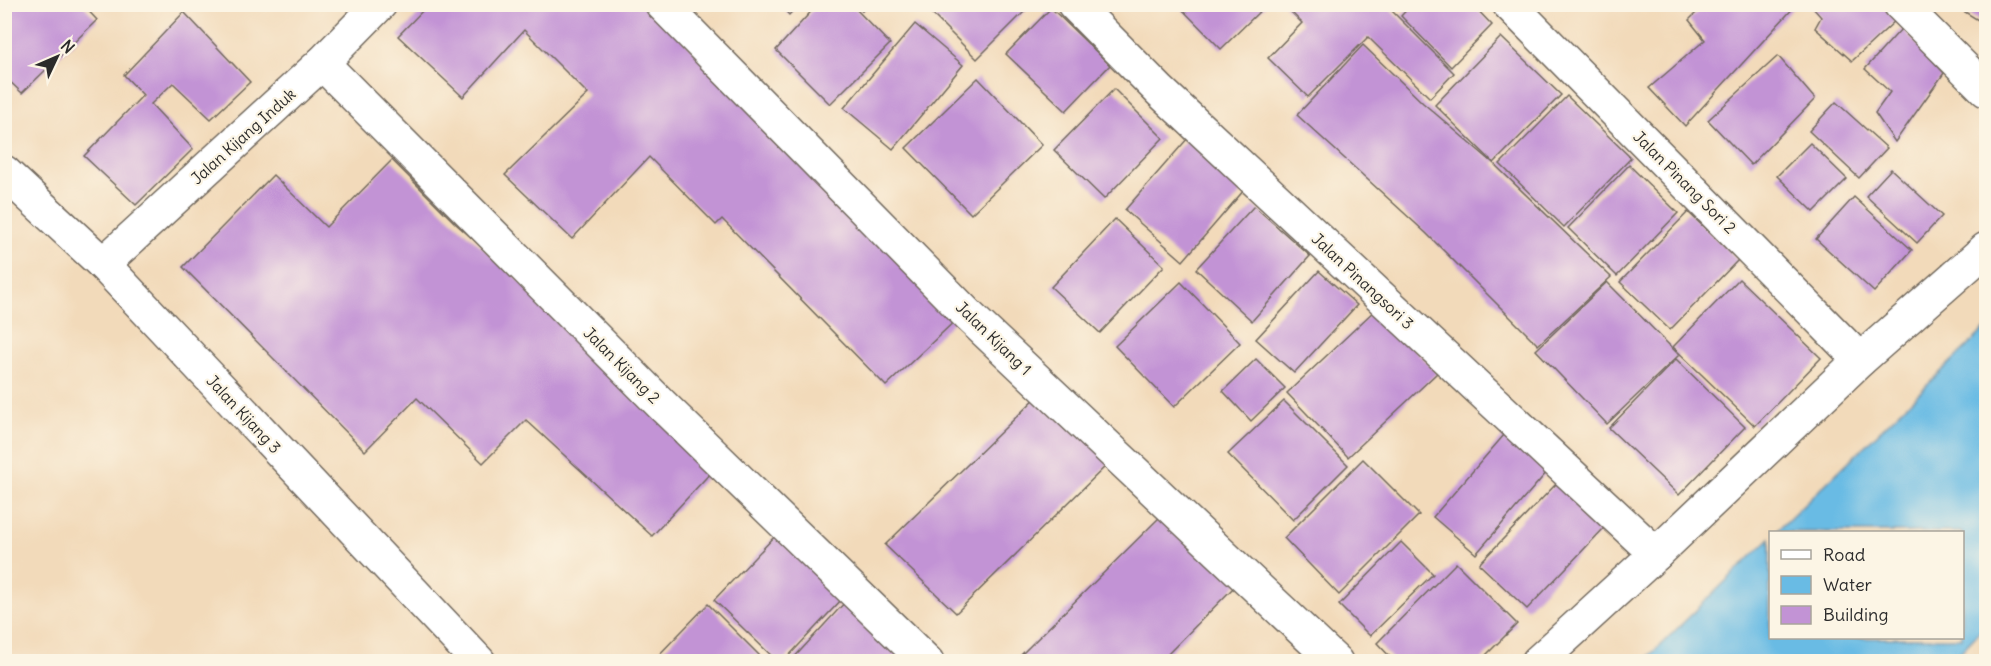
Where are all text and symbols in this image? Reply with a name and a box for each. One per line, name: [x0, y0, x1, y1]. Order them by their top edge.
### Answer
north arrow: [27, 27, 87, 87]
text: N: [57, 36, 79, 58]
street label: Jalan Kijang Induk: [186, 84, 300, 188]
street label: Jalan Pinang Sori 2: [1629, 126, 1741, 238]
street label: Jalan Pinangsori 3: [1308, 229, 1418, 333]
street label: Jalan Kijang 1: [952, 297, 1036, 379]
street label: Jalan Kijang 2: [580, 323, 665, 408]
street label: Jalan Kijang 3: [202, 371, 286, 457]
legend: [1769, 531, 1964, 639]
text: Road: [1823, 543, 1866, 566]
text: Water: [1823, 573, 1873, 596]
text: Building: [1823, 603, 1888, 626]

